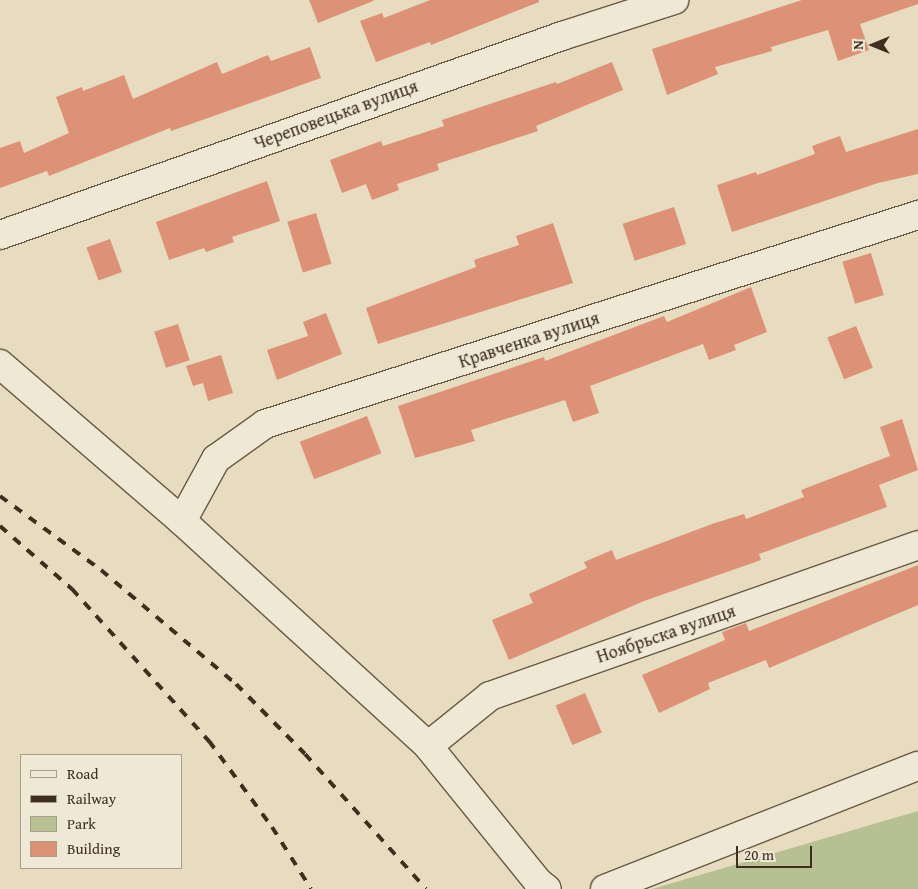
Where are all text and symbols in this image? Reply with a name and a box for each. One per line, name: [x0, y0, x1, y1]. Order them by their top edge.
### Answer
north arrow: [848, 20, 898, 70]
text: N: [848, 40, 868, 50]
street label: Череповецька вулиця: [251, 75, 421, 155]
street label: Кравченка вулиця: [456, 307, 602, 373]
street label: Ноябрьска вулиця: [594, 600, 738, 668]
legend: [20, 754, 182, 869]
text: Road: [67, 763, 98, 784]
text: Railway: [67, 788, 116, 809]
text: Park: [67, 813, 96, 834]
scale bar: [738, 836, 814, 868]
text: Building: [67, 838, 120, 859]
text: 20 m: [744, 844, 774, 865]

